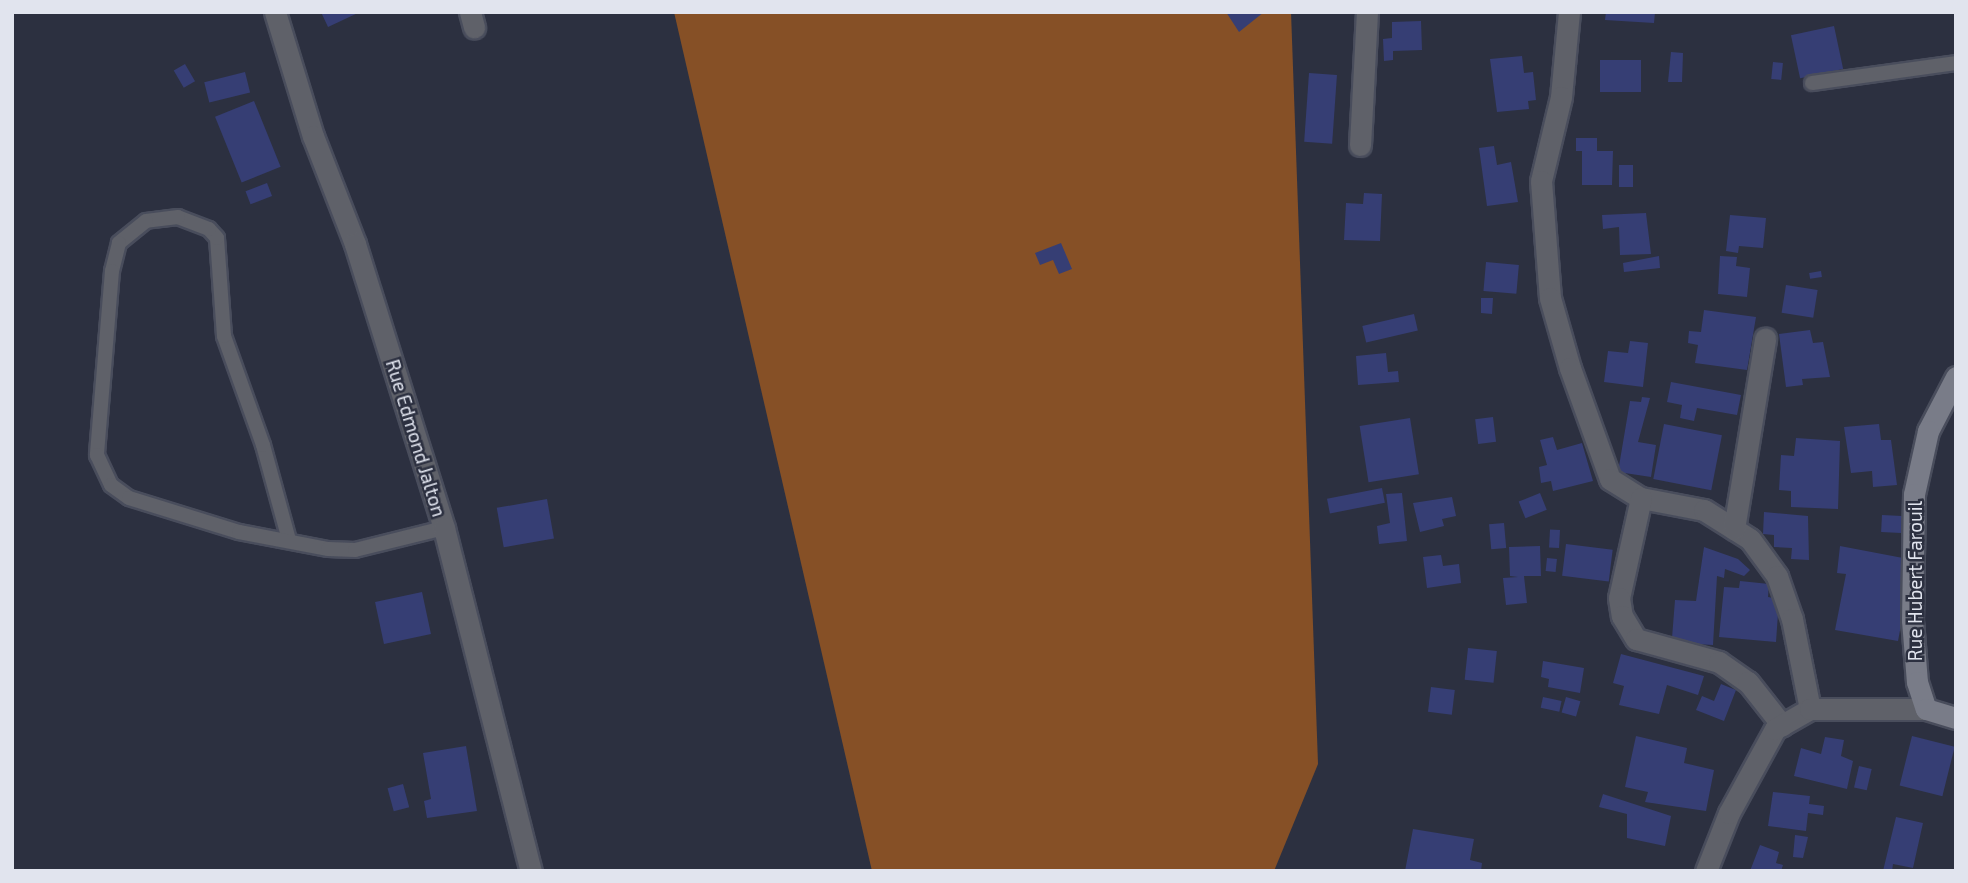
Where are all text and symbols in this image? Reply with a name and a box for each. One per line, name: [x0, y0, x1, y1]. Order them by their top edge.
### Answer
street label: Rue Edmond Jalton: [381, 356, 451, 520]
street label: Rue Hubert Farouil: [1904, 501, 1926, 661]

